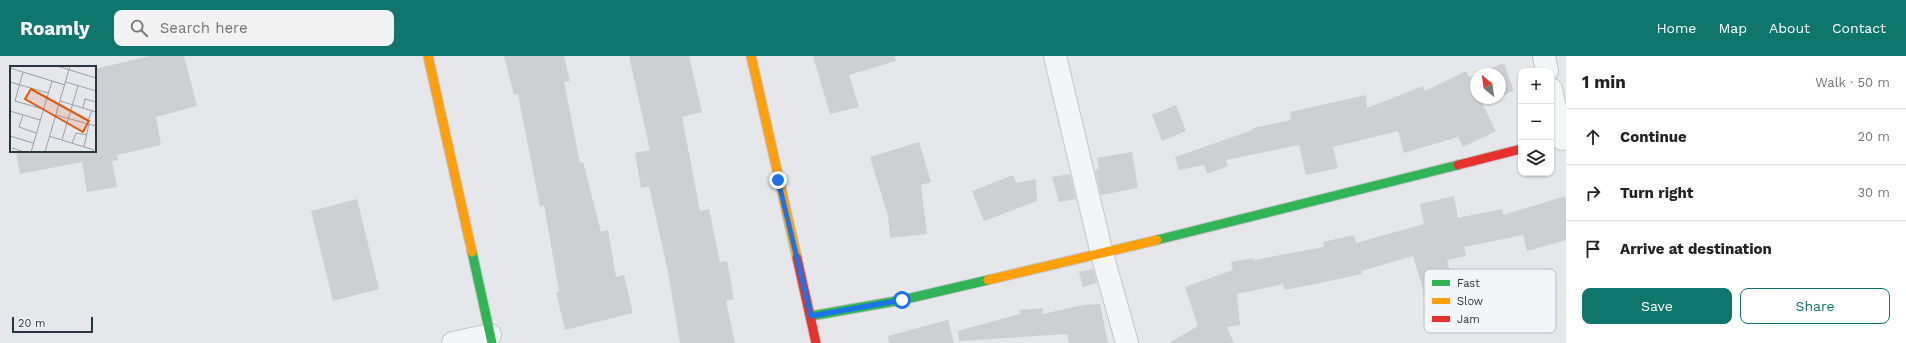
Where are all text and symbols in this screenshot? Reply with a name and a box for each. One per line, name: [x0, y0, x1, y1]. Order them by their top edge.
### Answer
search box: [114, 10, 394, 46]
text: Roamly: [20, 17, 90, 40]
icon: search: [128, 17, 150, 39]
text: Search here: [160, 19, 248, 37]
text: Home: [1656, 20, 1696, 36]
text: Map: [1718, 20, 1747, 36]
text: About: [1769, 20, 1810, 36]
text: Contact: [1832, 20, 1886, 36]
inset map: [10, 66, 96, 152]
north arrow: [1470, 68, 1506, 104]
map controls: [1518, 68, 1554, 176]
button: +: [1518, 68, 1554, 104]
text: 1 min: [1582, 72, 1626, 92]
text: Walk · 50 m: [1815, 75, 1890, 90]
button: −: [1518, 104, 1554, 140]
icon: ahead: [1582, 126, 1604, 148]
text: Continue: [1620, 128, 1687, 146]
text: 20 m: [1858, 129, 1890, 144]
button: layers: [1518, 140, 1554, 176]
route end: [769, 171, 787, 189]
icon: right: [1582, 182, 1604, 204]
text: Turn right: [1620, 184, 1693, 202]
text: 30 m: [1858, 185, 1890, 200]
icon: arrive: [1582, 238, 1604, 260]
text: Arrive at destination: [1620, 240, 1772, 258]
legend: [1424, 269, 1556, 333]
text: Fast: [1457, 277, 1480, 290]
button: Save: [1582, 288, 1732, 324]
button: Share: [1740, 288, 1890, 324]
route start: [893, 291, 911, 309]
text: Slow: [1457, 295, 1483, 308]
text: Jam: [1457, 313, 1480, 326]
scale bar: [12, 315, 93, 334]
text: 20 m: [18, 317, 46, 330]

